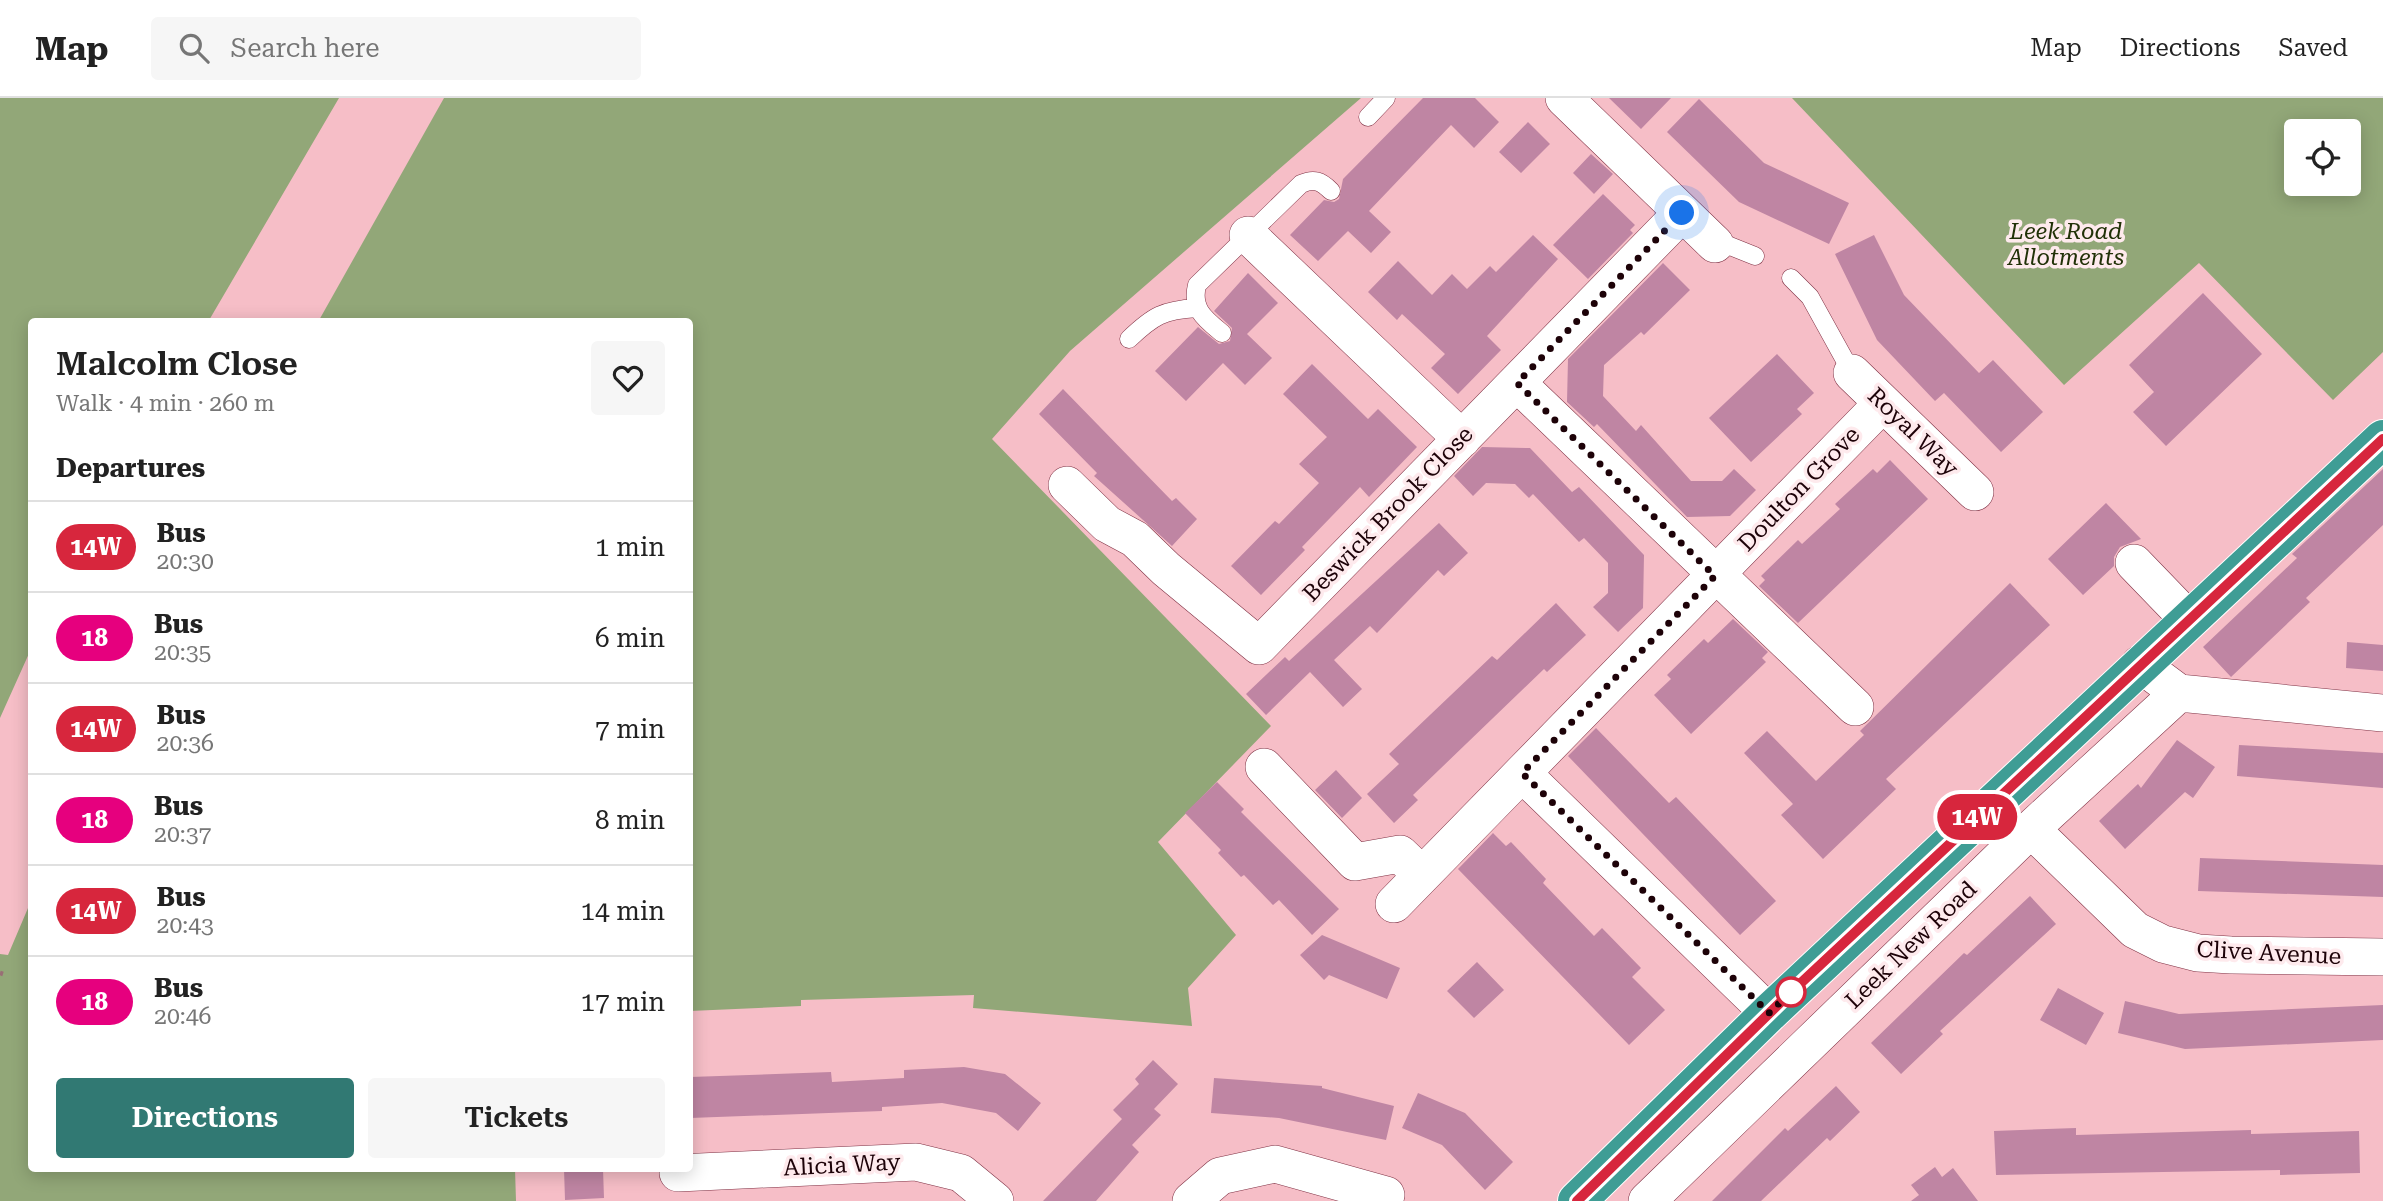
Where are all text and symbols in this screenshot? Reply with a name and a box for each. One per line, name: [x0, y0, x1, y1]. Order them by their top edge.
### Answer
search box: [151, 17, 641, 80]
text: Map: [35, 29, 109, 68]
icon: search: [175, 29, 213, 67]
text: Search here: [231, 33, 380, 63]
text: Map: [2030, 34, 2082, 62]
text: Directions: [2120, 34, 2240, 62]
text: Saved: [2278, 34, 2348, 62]
map controls: [2284, 119, 2361, 196]
button: locate: [2284, 119, 2361, 196]
your location: [1664, 195, 1699, 230]
park label: Leek Road Allotments: [2006, 218, 2124, 271]
button: heart: [591, 341, 665, 415]
text: Malcolm Close: [56, 344, 298, 383]
street label: Royal Way: [1862, 382, 1964, 482]
text: Walk · 4 min · 260 m: [56, 390, 275, 417]
street label: Beswick Brook Close: [1297, 421, 1479, 607]
street label: Doulton Grove: [1733, 421, 1865, 557]
text: Departures: [56, 453, 205, 483]
text: Bus: [157, 518, 206, 548]
text: 1 min: [595, 532, 665, 562]
text: 14W: [70, 533, 122, 561]
text: 20:30: [157, 548, 214, 575]
text: Bus: [154, 609, 203, 639]
text: 6 min: [595, 623, 665, 653]
text: 18: [81, 624, 108, 652]
text: 20:35: [154, 639, 211, 666]
text: Bus: [157, 700, 206, 730]
text: 7 min: [595, 714, 665, 744]
text: 14W: [70, 715, 122, 743]
text: 20:36: [157, 730, 214, 757]
text: Bus: [154, 791, 203, 821]
line badge: 14W: [1937, 794, 2017, 840]
text: 14W: [1951, 803, 2003, 831]
text: 8 min: [595, 805, 665, 835]
text: 18: [81, 806, 108, 834]
text: 20:37: [154, 821, 211, 848]
street label: Leek New Road: [1840, 875, 1982, 1014]
text: Bus: [157, 882, 206, 912]
text: 14 min: [581, 896, 665, 926]
text: 14W: [70, 897, 122, 925]
text: 20:43: [157, 912, 214, 939]
street label: Clive Avenue: [2196, 936, 2342, 970]
text: Bus: [154, 973, 203, 1003]
unlabelled marker: [1776, 977, 1806, 1007]
text: 17 min: [581, 987, 665, 1017]
text: 18: [81, 988, 108, 1016]
text: 20:46: [154, 1003, 211, 1030]
button: Directions: [56, 1078, 354, 1158]
button: Tickets: [368, 1078, 665, 1158]
street label: Alicia Way: [783, 1148, 902, 1182]

